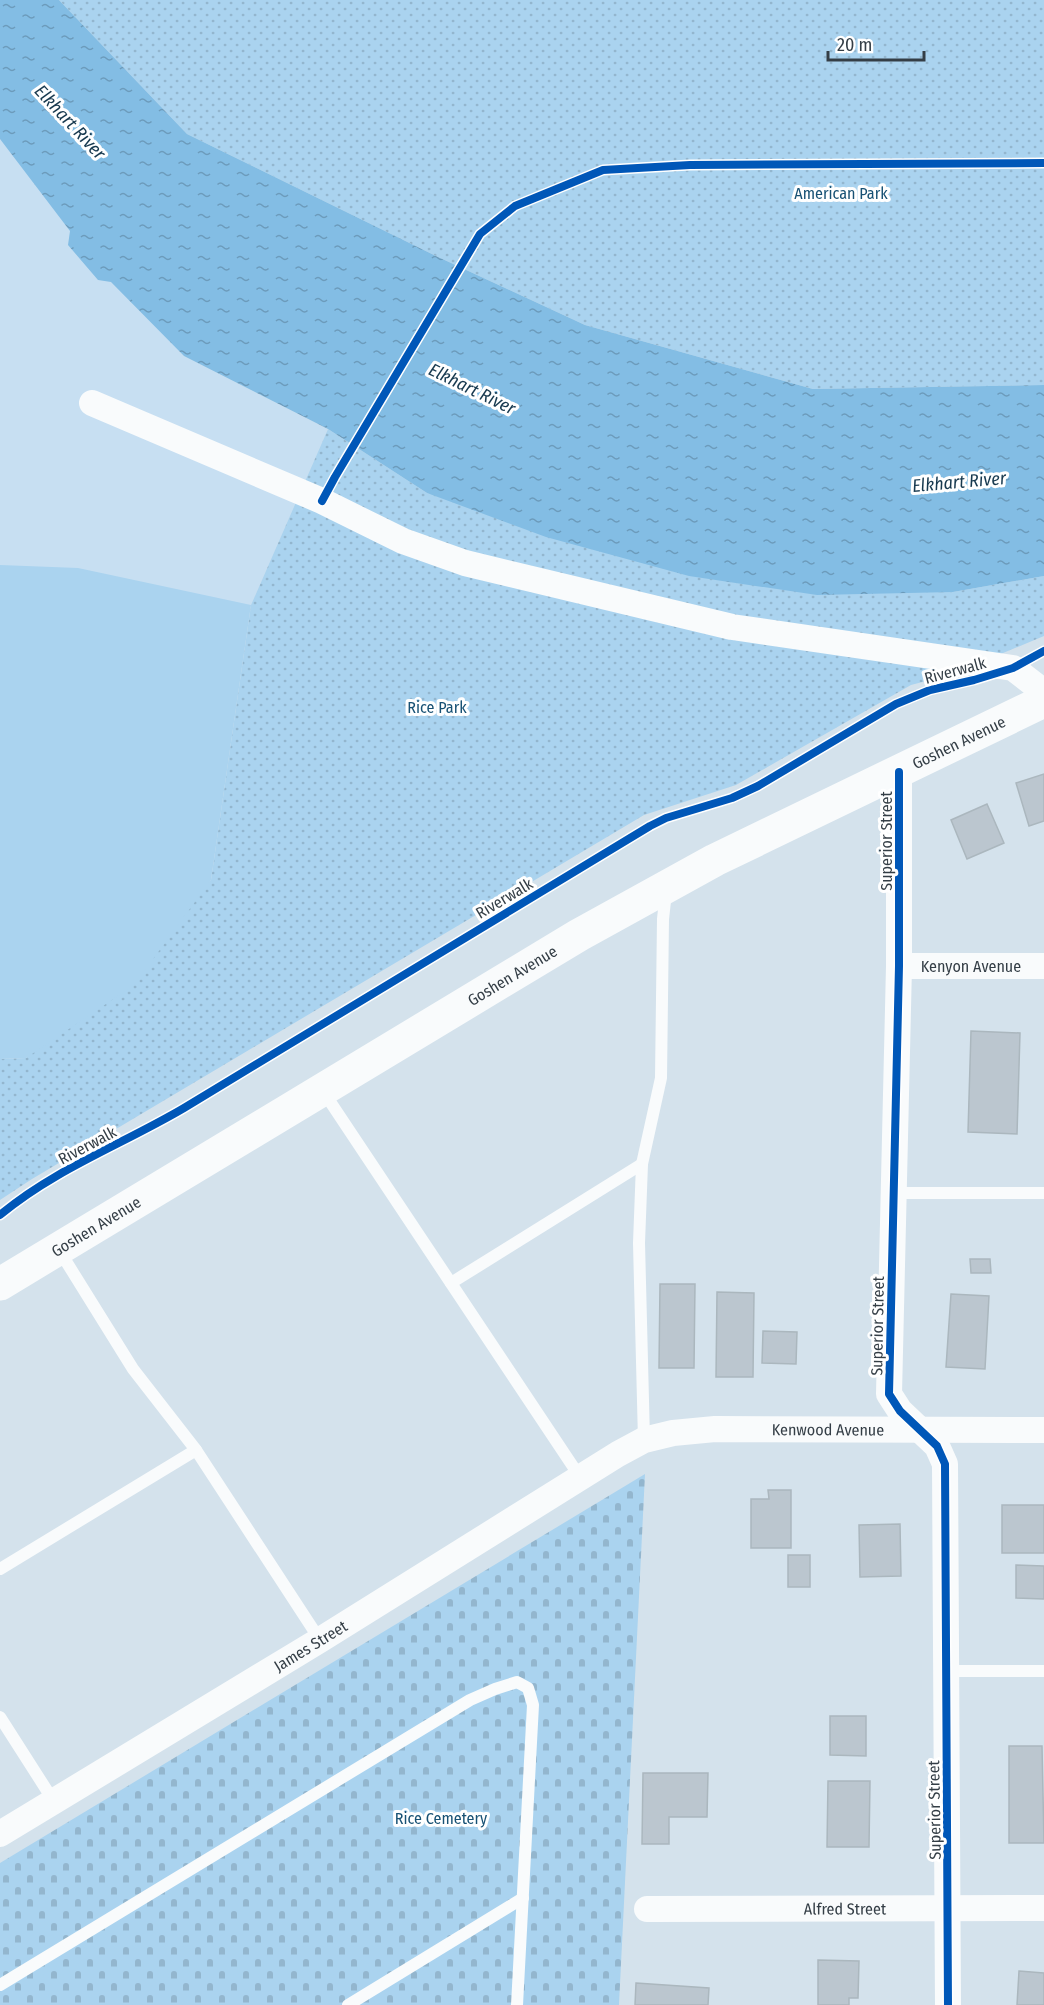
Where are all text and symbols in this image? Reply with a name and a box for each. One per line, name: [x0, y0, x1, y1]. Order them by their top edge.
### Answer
scale bar: [828, 24, 924, 62]
text: 20 m: [837, 34, 872, 56]
water label: Elkhart River: [30, 80, 111, 164]
park label: American Park: [794, 184, 888, 203]
water label: Elkhart River: [425, 359, 520, 420]
water label: Elkhart River: [911, 467, 1008, 497]
street label: Riverwalk: [922, 653, 989, 688]
park label: Rice Park: [407, 698, 467, 717]
street label: Goshen Avenue: [909, 712, 1009, 773]
street label: Superior Street: [877, 791, 896, 891]
street label: Riverwalk: [472, 874, 537, 923]
street label: Goshen Avenue: [464, 941, 561, 1010]
street label: Kenyon Avenue: [921, 957, 1021, 976]
street label: Riverwalk: [55, 1122, 120, 1169]
street label: Goshen Avenue: [48, 1192, 144, 1261]
street label: Superior Street: [867, 1275, 888, 1376]
street label: Kenwood Avenue: [772, 1420, 884, 1440]
street label: James Street: [271, 1616, 351, 1676]
street label: Superior Street: [924, 1759, 945, 1860]
park label: Rice Cemetery: [395, 1809, 488, 1828]
street label: Alfred Street: [804, 1899, 887, 1919]

